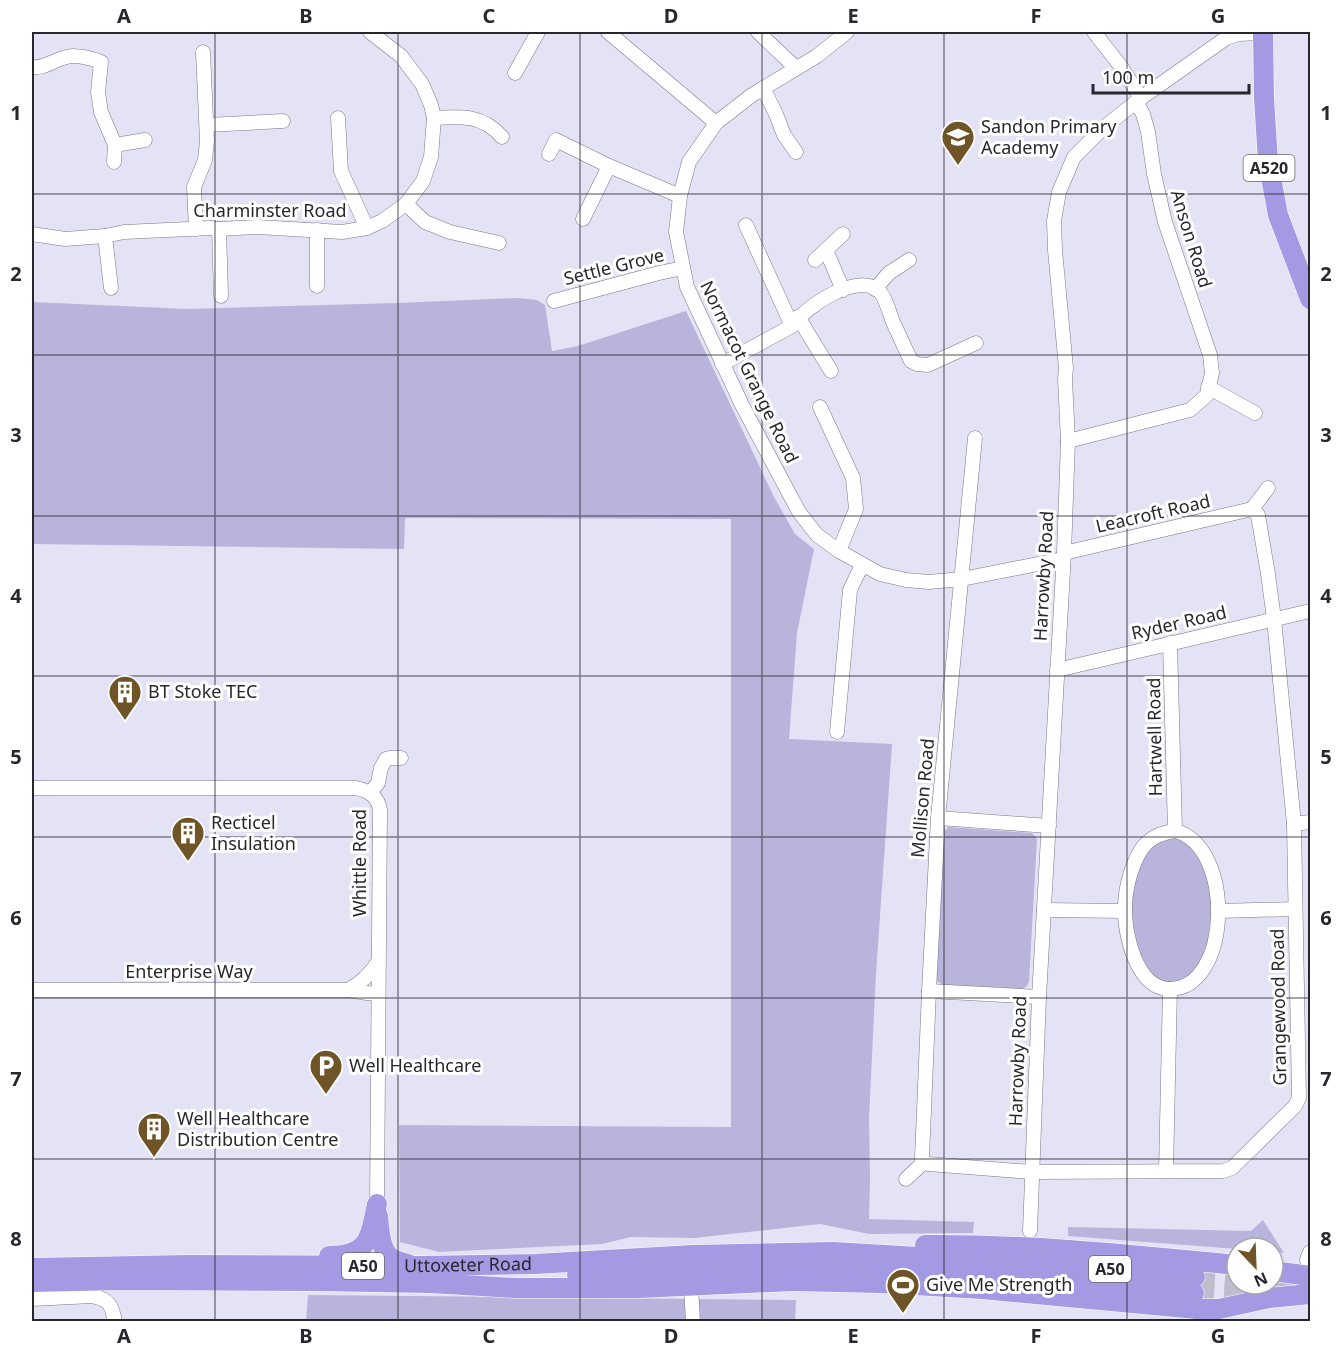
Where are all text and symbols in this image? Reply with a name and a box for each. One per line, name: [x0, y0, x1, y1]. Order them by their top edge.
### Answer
text: A: [117, 2, 131, 29]
text: B: [299, 2, 313, 29]
text: C: [483, 2, 496, 29]
text: D: [664, 2, 678, 29]
text: E: [847, 2, 859, 29]
text: F: [1031, 2, 1041, 29]
text: G: [1211, 2, 1225, 29]
scale bar: [1093, 57, 1249, 95]
text: 100 m: [1102, 65, 1154, 89]
text: 1: [10, 99, 22, 126]
text: 1: [1320, 99, 1332, 126]
place label: Sandon Primary Academy: [981, 114, 1117, 159]
school or university icon: Sandon Primary Academy: [940, 119, 976, 166]
road number: A520: [1244, 155, 1294, 181]
street label: Anson Road: [1166, 187, 1218, 291]
street label: Charminster Road: [193, 198, 347, 222]
street label: Settle Grove: [561, 242, 666, 290]
text: 2: [10, 260, 22, 287]
text: 2: [1320, 260, 1332, 287]
street label: Normacot Grange Road: [695, 276, 805, 467]
text: 3: [10, 421, 22, 448]
text: 3: [1320, 421, 1332, 448]
street label: Leacroft Road: [1093, 488, 1212, 538]
street label: Harrowby Road: [1028, 510, 1058, 642]
text: 4: [10, 582, 22, 609]
text: 4: [1320, 582, 1332, 609]
street label: Ryder Road: [1129, 599, 1229, 645]
building icon: BT Stoke TEC: [107, 674, 143, 721]
street label: Hartwell Road: [1141, 677, 1167, 797]
place label: BT Stoke TEC: [148, 679, 258, 703]
street label: Mollison Road: [905, 737, 939, 859]
text: 5: [10, 743, 22, 770]
text: 5: [1320, 743, 1332, 770]
street label: Whittle Road: [347, 809, 371, 917]
place label: Recticel Insulation: [211, 810, 296, 855]
building icon: Recticel Insulation: [170, 815, 206, 862]
text: 6: [10, 904, 22, 931]
text: 6: [1320, 904, 1332, 931]
street label: Grangewood Road: [1265, 928, 1291, 1086]
street label: Enterprise Way: [125, 959, 254, 983]
street label: Harrowby Road: [1003, 995, 1031, 1127]
parking icon: Well Healthcare: [308, 1048, 344, 1095]
place label: Well Healthcare: [349, 1053, 481, 1077]
text: 7: [10, 1065, 22, 1092]
text: 7: [1320, 1065, 1332, 1092]
place label: Well Healthcare Distribution Centre: [177, 1106, 338, 1151]
building icon: Well Healthcare Distribution Centre: [136, 1111, 172, 1158]
text: 8: [10, 1225, 22, 1252]
text: 8: [1320, 1225, 1332, 1252]
north arrow: [1225, 1236, 1285, 1296]
street label: Uttoxeter Road: [404, 1251, 532, 1277]
road number: A50: [342, 1253, 384, 1279]
road number: A50: [1089, 1256, 1131, 1282]
sports icon: Give Me Strength: [885, 1267, 921, 1314]
text: N: [1251, 1267, 1271, 1292]
place label: Give Me Strength: [926, 1272, 1072, 1296]
text: A: [117, 1322, 131, 1349]
text: B: [299, 1322, 313, 1349]
text: C: [483, 1322, 496, 1349]
text: D: [664, 1322, 678, 1349]
text: E: [847, 1322, 859, 1349]
text: F: [1031, 1322, 1041, 1349]
text: G: [1211, 1322, 1225, 1349]

